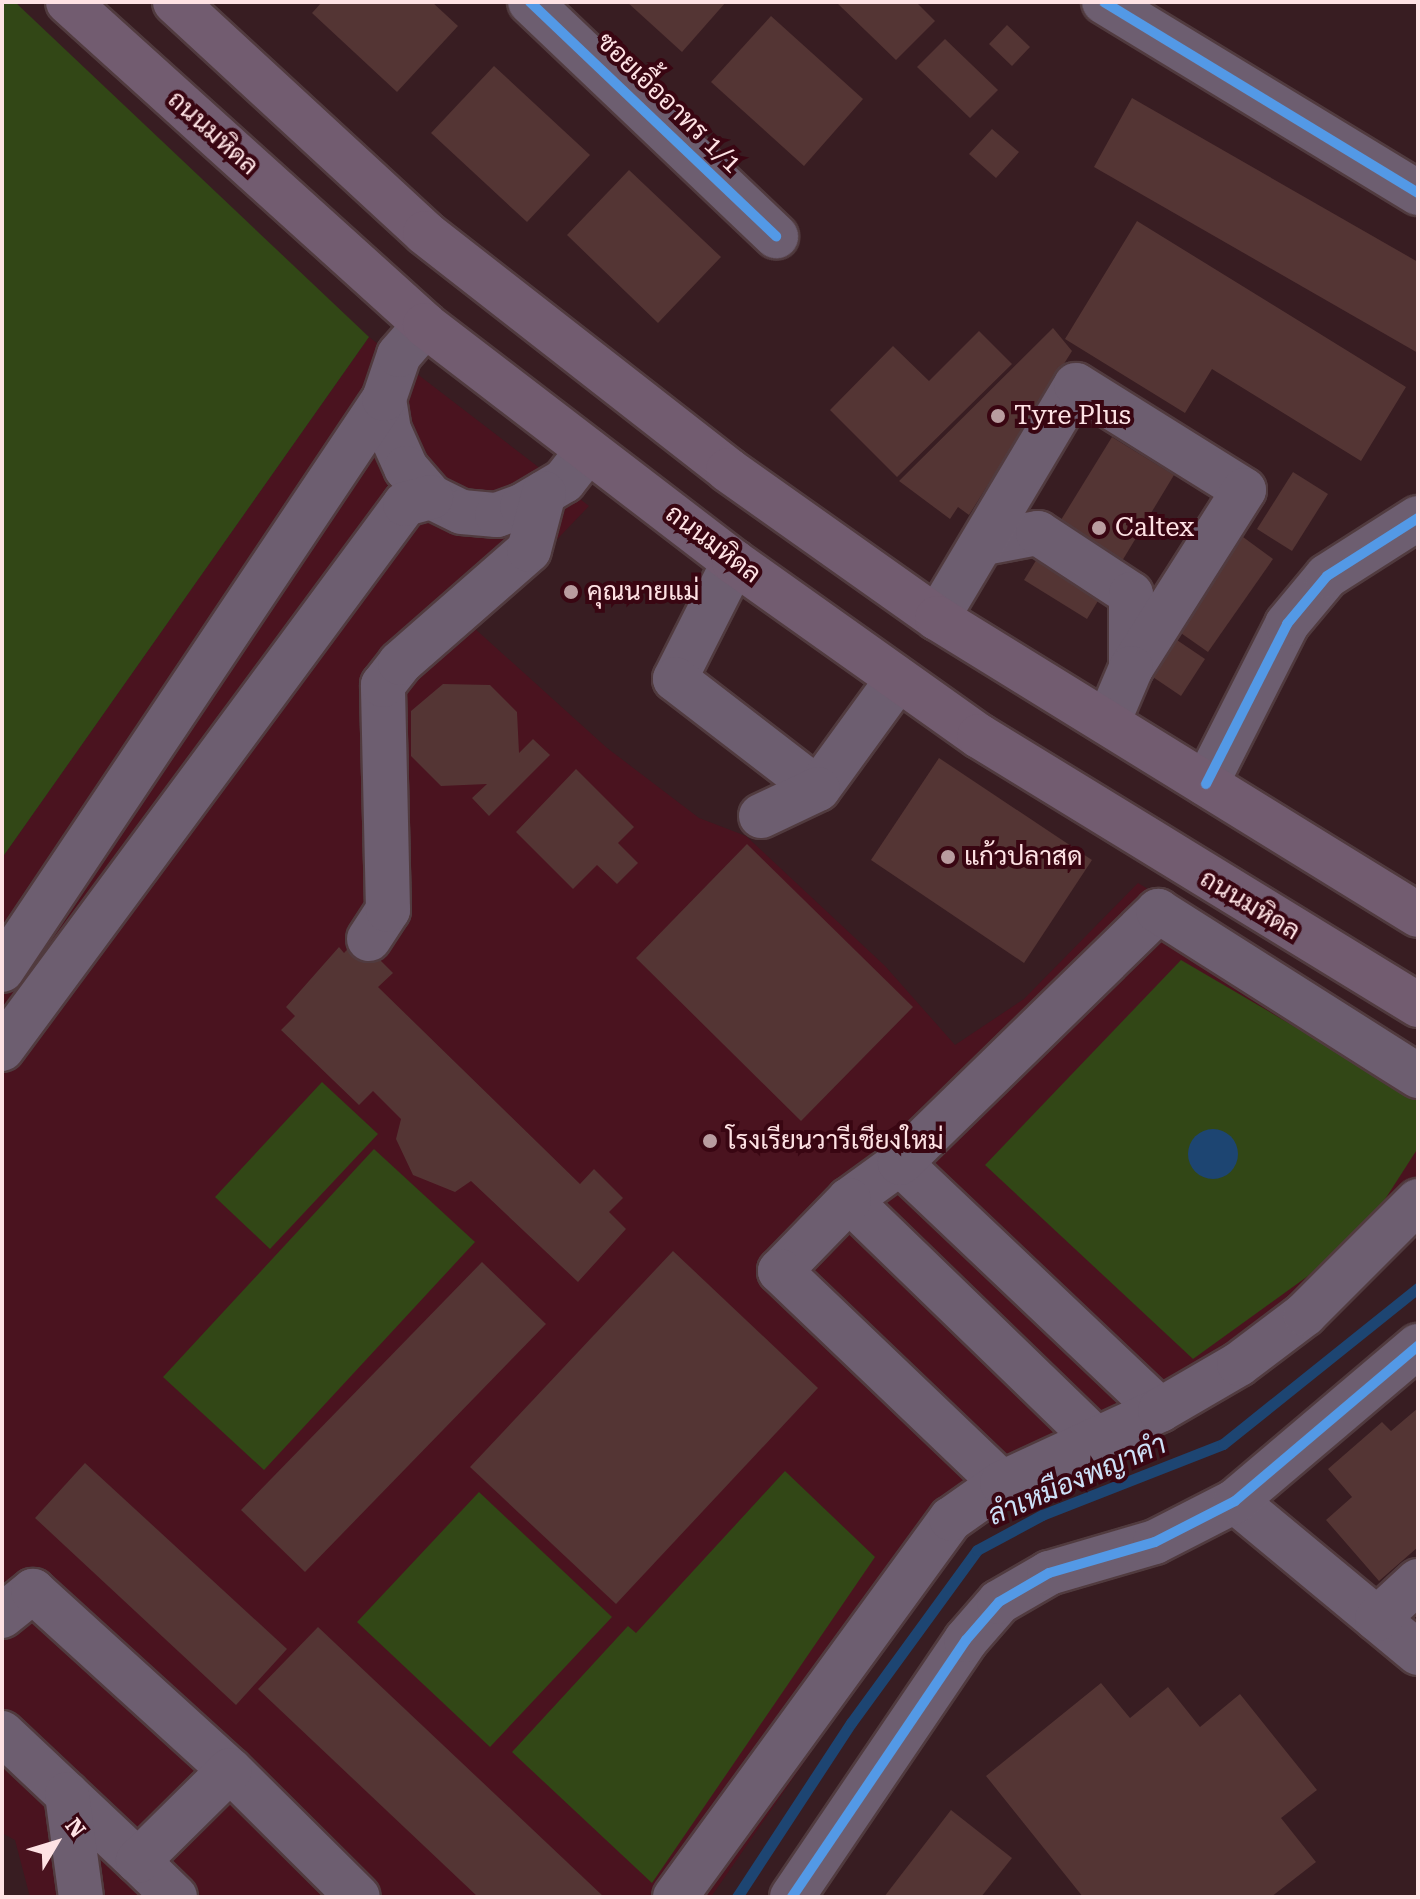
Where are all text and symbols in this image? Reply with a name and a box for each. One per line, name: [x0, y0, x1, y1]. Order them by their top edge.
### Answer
street label: ซอยเอื้ออาทร 1/1: [590, 26, 748, 180]
street label: ถนนมหิดล: [161, 84, 265, 182]
place label: Tyre Plus: [1014, 400, 1131, 432]
marker: Tyre Plus: [989, 407, 1007, 425]
street label: ถนนมหิดล: [659, 498, 767, 590]
place label: Caltex: [1115, 512, 1194, 544]
marker: Caltex: [1090, 519, 1108, 537]
place label: คุณนายแม่: [587, 576, 699, 608]
marker: คุณนายแม่: [562, 583, 580, 601]
place label: แก้วปลาสด: [964, 841, 1083, 873]
marker: แก้วปลาสด: [939, 848, 957, 866]
street label: ถนนมหิดล: [1194, 863, 1306, 947]
place label: โรงเรียนวารีเชียงใหม่: [726, 1125, 944, 1157]
marker: โรงเรียนวารีเชียงใหม่: [701, 1132, 719, 1150]
water label: ลำเหมืองพญาคำ: [983, 1427, 1171, 1533]
north arrow: [16, 1803, 96, 1883]
text: N: [60, 1814, 90, 1842]

